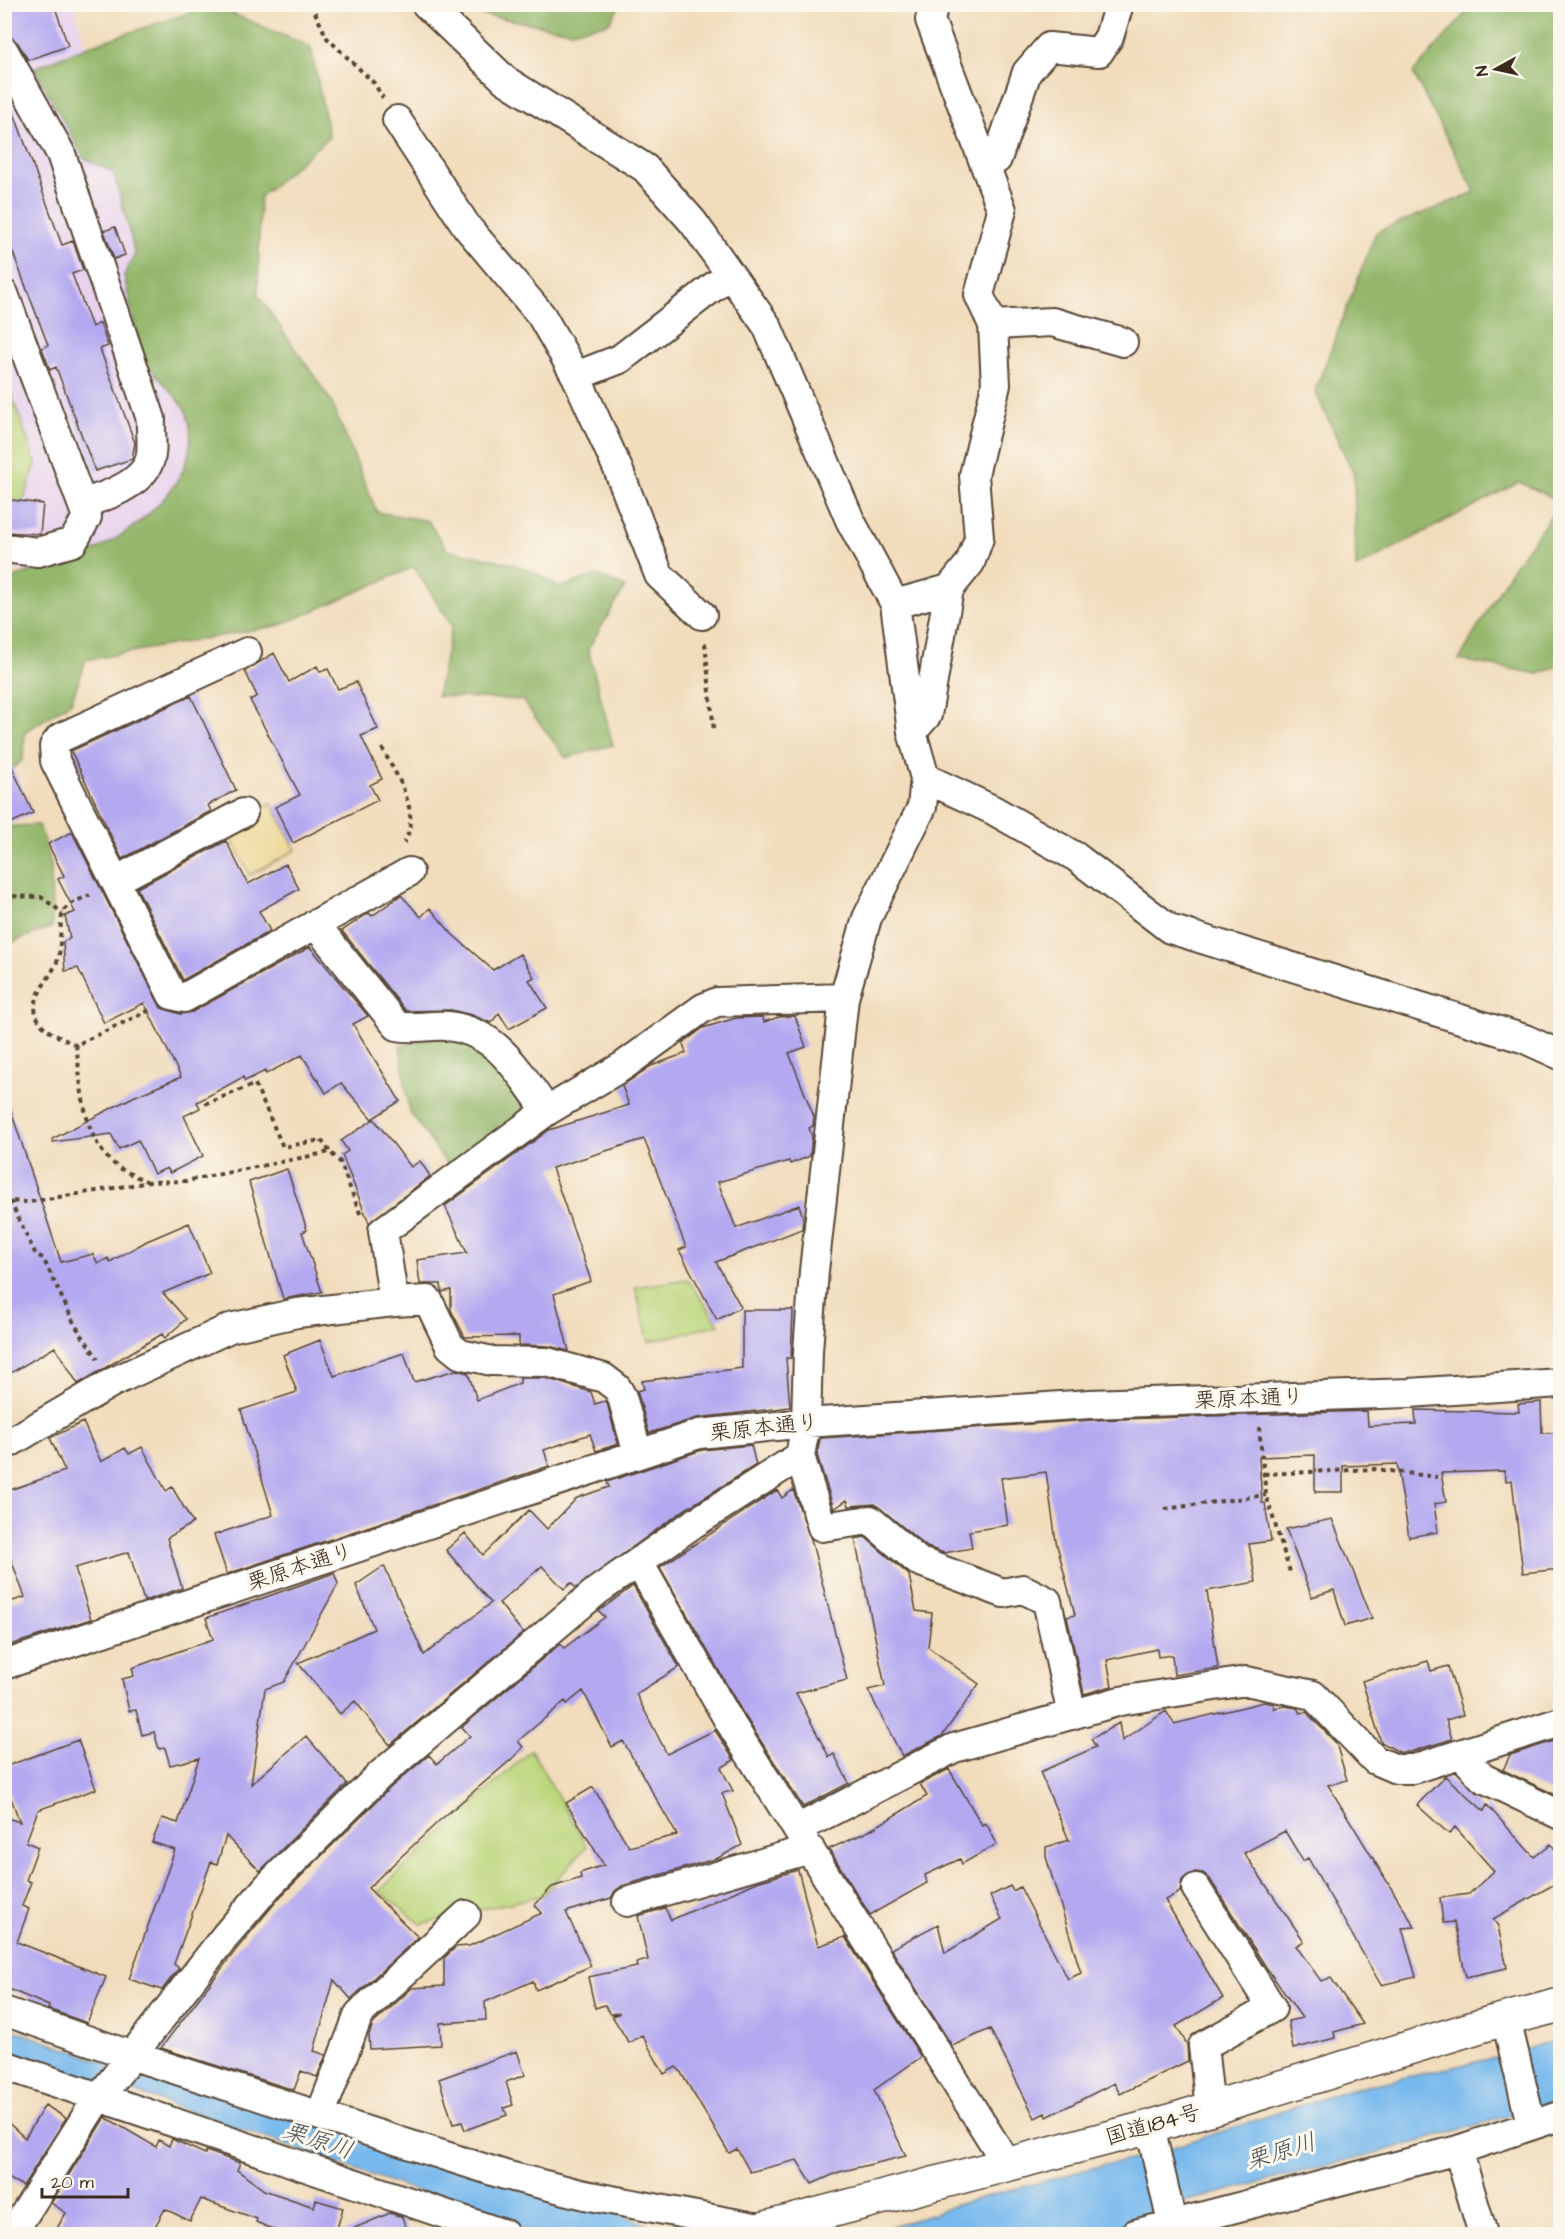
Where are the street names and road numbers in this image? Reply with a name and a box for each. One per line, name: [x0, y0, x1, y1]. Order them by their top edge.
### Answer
street label: 栗原本通り: [1193, 1382, 1305, 1416]
street label: 栗原本通り: [708, 1407, 820, 1449]
street label: 栗原本通り: [243, 1535, 357, 1599]
street label: 国道184号: [1102, 2097, 1204, 2153]

